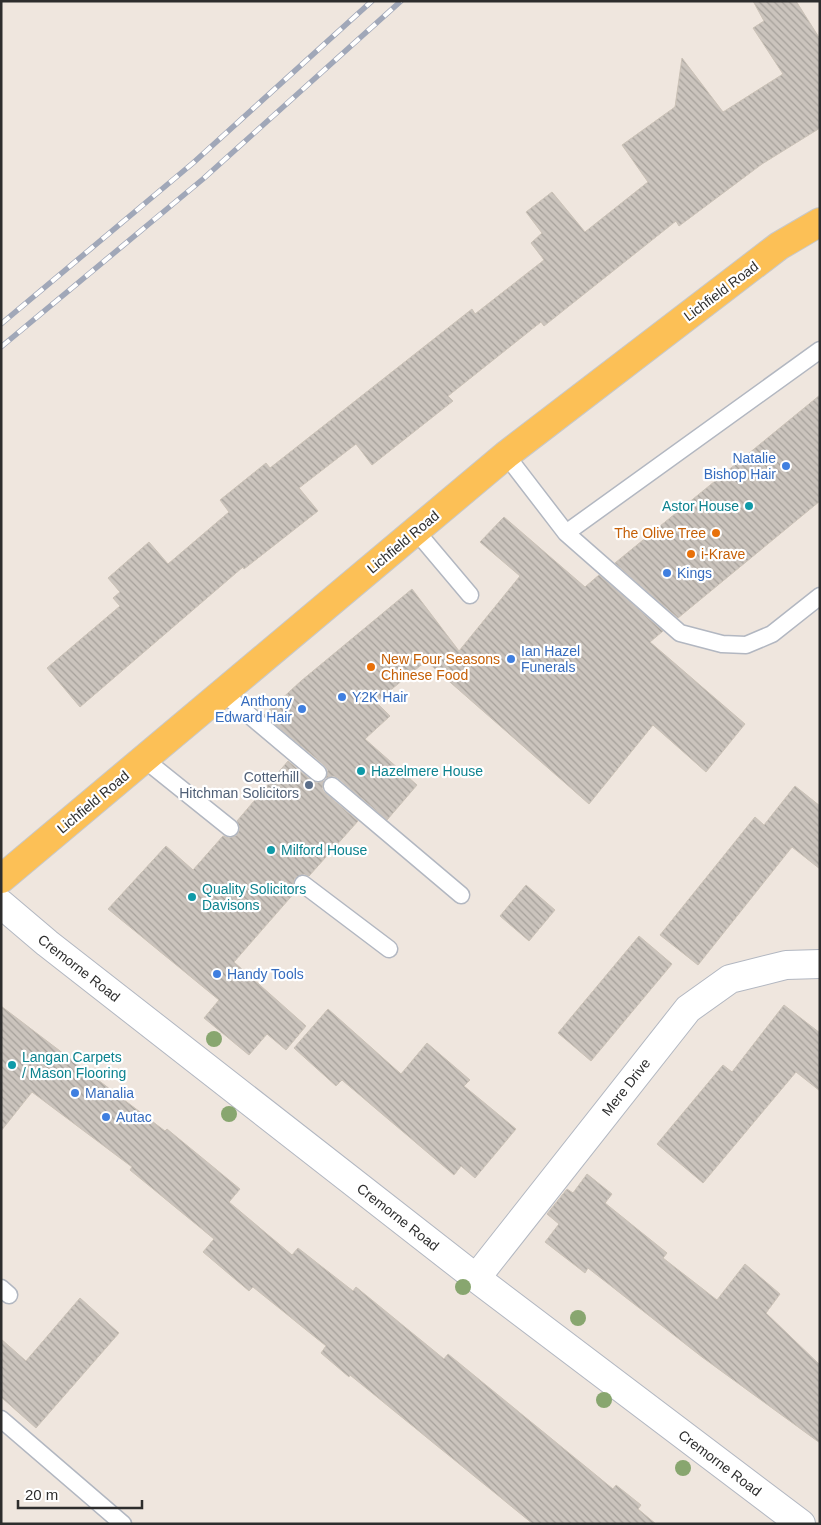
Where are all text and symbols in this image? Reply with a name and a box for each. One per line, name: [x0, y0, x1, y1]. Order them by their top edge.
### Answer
street label: Lichfield Road: [681, 258, 761, 324]
place label: Natalie Bishop Hair: [704, 450, 776, 482]
marker: Natalie Bishop Hair: [780, 460, 792, 472]
place label: Astor House: [662, 498, 739, 514]
marker: Astor House: [743, 500, 755, 512]
street label: Lichfield Road: [364, 507, 442, 577]
place label: The Olive Tree: [614, 525, 706, 541]
marker: The Olive Tree: [710, 527, 722, 539]
place label: i-Krave: [701, 546, 746, 562]
marker: i-Krave: [685, 548, 697, 560]
place label: Kings: [677, 565, 712, 581]
marker: Kings: [661, 567, 673, 579]
place label: Ian Hazel Funerals: [521, 643, 580, 675]
place label: New Four Seasons Chinese Food: [381, 651, 500, 683]
marker: Ian Hazel Funerals: [505, 653, 517, 665]
marker: New Four Seasons Chinese Food: [365, 661, 377, 673]
place label: Y2K Hair: [352, 689, 408, 705]
marker: Y2K Hair: [336, 691, 348, 703]
place label: Anthony Edward Hair: [215, 693, 292, 725]
marker: Anthony Edward Hair: [296, 703, 308, 715]
place label: Hazelmere House: [371, 763, 483, 779]
marker: Hazelmere House: [355, 765, 367, 777]
street label: Lichfield Road: [54, 767, 132, 837]
place label: Cotterhill Hitchman Solicitors: [179, 769, 299, 801]
marker: Cotterhill Hitchman Solicitors: [303, 779, 315, 791]
place label: Milford House: [281, 842, 368, 858]
marker: Milford House: [265, 844, 277, 856]
place label: Quality Solicitors Davisons: [202, 881, 306, 913]
marker: Quality Solicitors Davisons: [186, 891, 198, 903]
street label: Cremorne Road: [35, 931, 123, 1005]
place label: Handy Tools: [227, 966, 304, 982]
marker: Handy Tools: [211, 968, 223, 980]
place label: Langan Carpets / Mason Flooring: [22, 1049, 126, 1081]
street label: Mere Drive: [599, 1055, 654, 1119]
marker: Langan Carpets / Mason Flooring: [6, 1059, 18, 1071]
place label: Manalia: [85, 1085, 134, 1101]
marker: Manalia: [69, 1087, 81, 1099]
place label: Autac: [116, 1109, 152, 1125]
marker: Autac: [100, 1111, 112, 1123]
street label: Cremorne Road: [354, 1180, 442, 1254]
street label: Cremorne Road: [675, 1427, 765, 1499]
scale bar: [18, 1478, 141, 1510]
text: 20 m: [25, 1486, 58, 1503]

